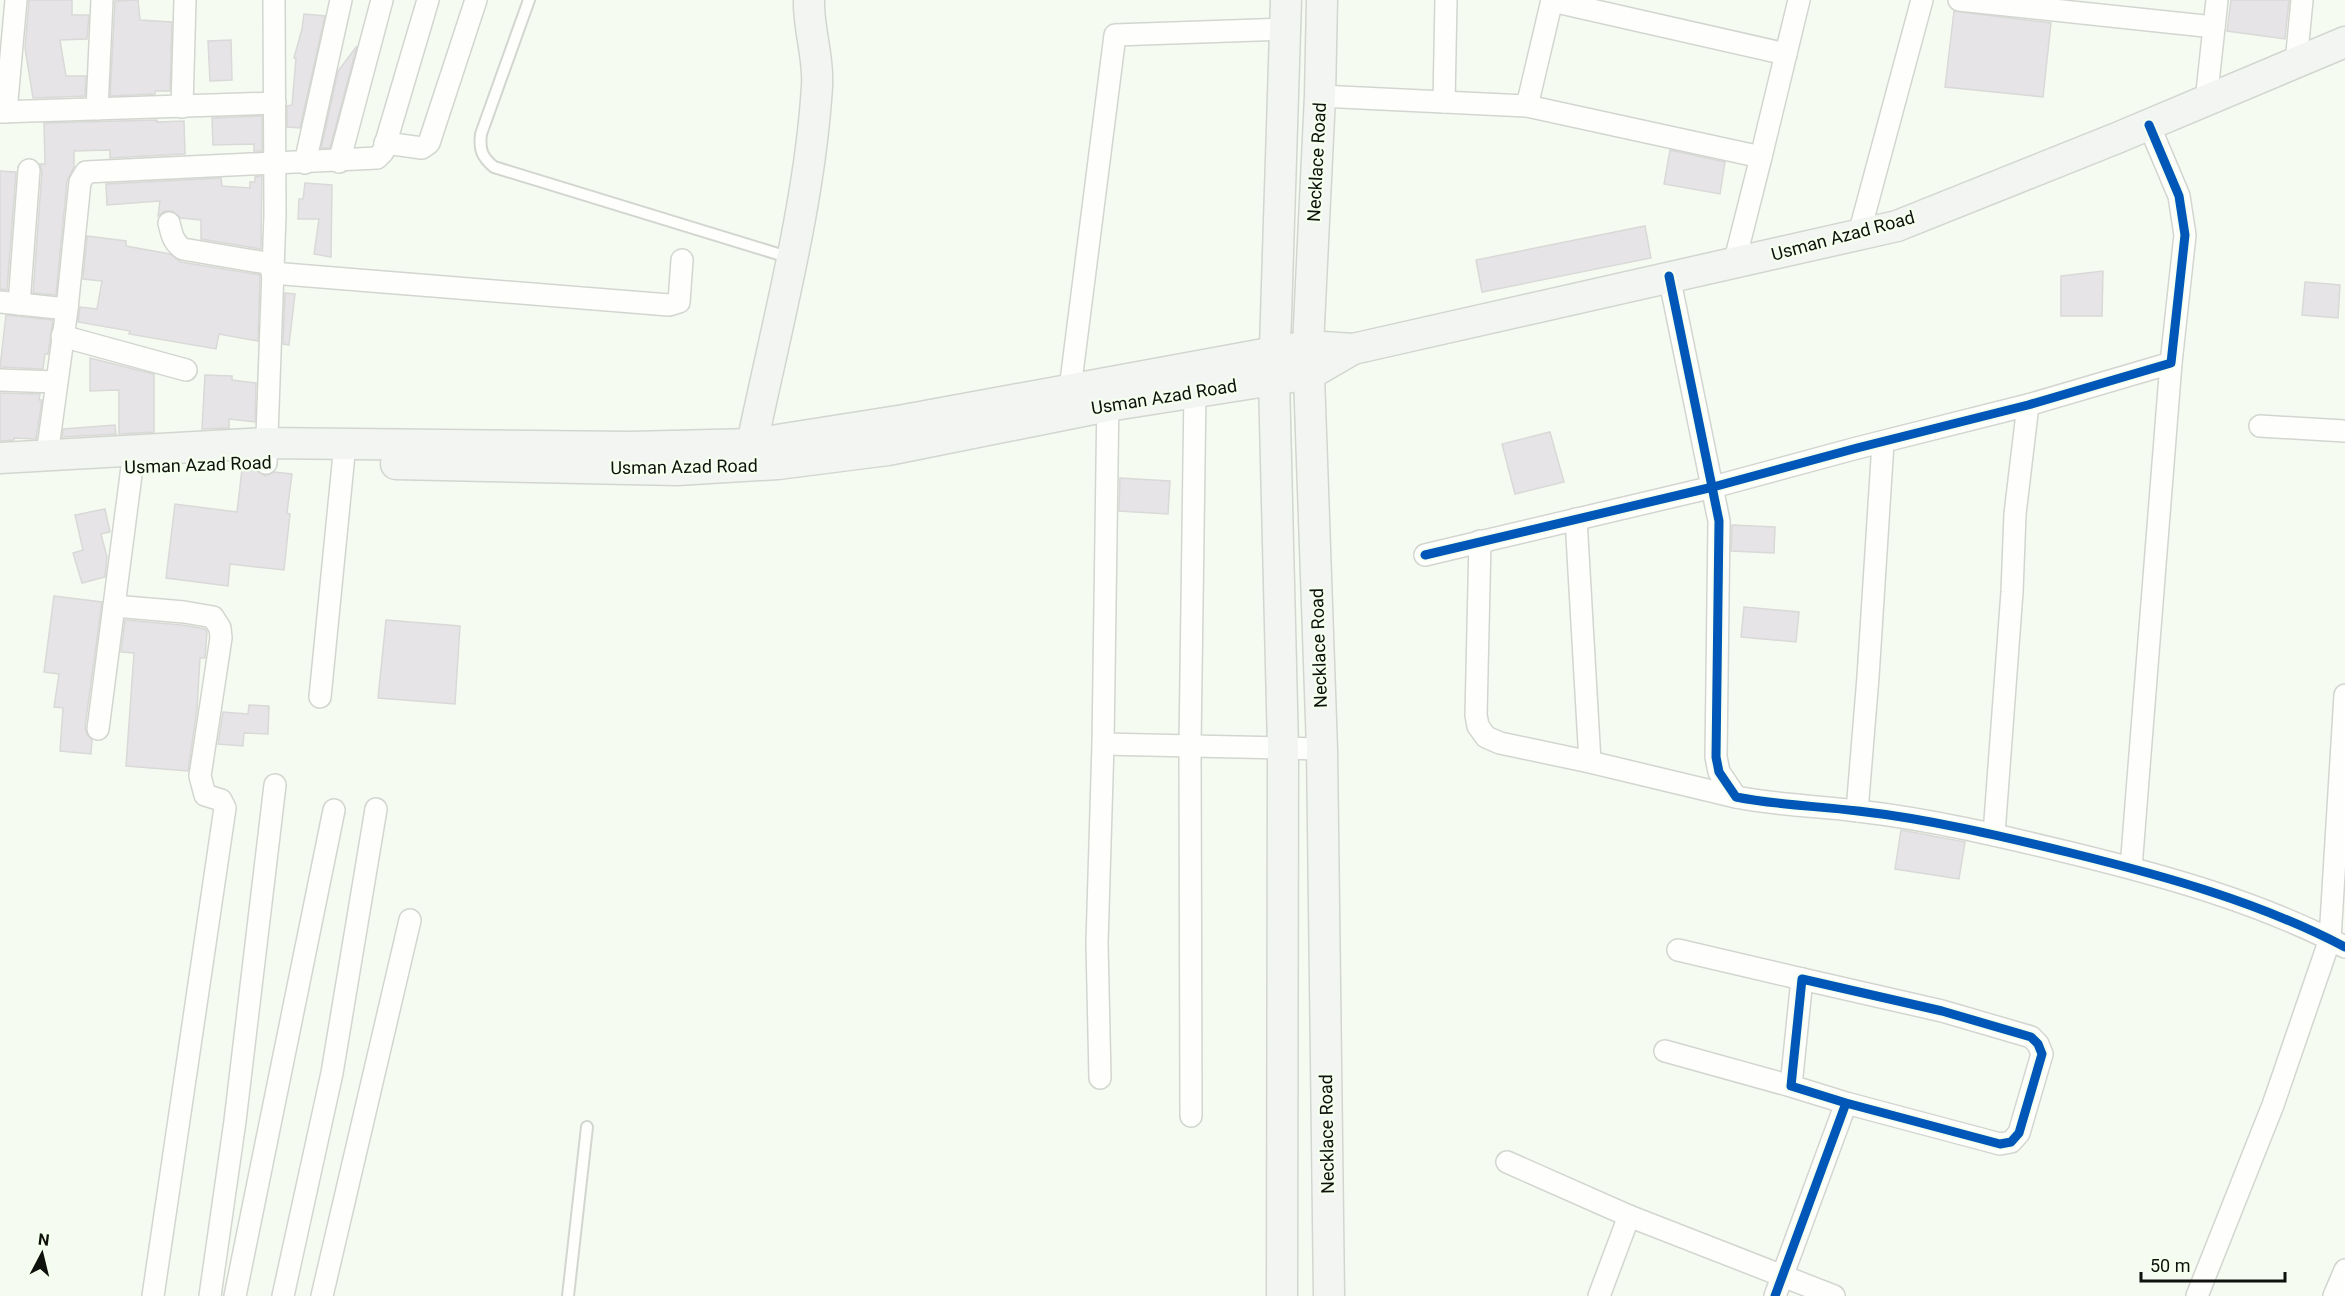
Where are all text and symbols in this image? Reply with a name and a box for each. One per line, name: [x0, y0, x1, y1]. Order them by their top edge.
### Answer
street label: Necklace Road: [1303, 102, 1330, 222]
street label: Usman Azad Road: [1769, 206, 1917, 265]
street label: Usman Azad Road: [1089, 375, 1238, 418]
street label: Usman Azad Road: [124, 451, 272, 478]
street label: Usman Azad Road: [610, 455, 758, 478]
street label: Necklace Road: [1306, 588, 1331, 708]
street label: Necklace Road: [1315, 1074, 1338, 1194]
north arrow: [12, 1224, 72, 1284]
text: N: [37, 1229, 51, 1250]
scale bar: [2141, 1245, 2285, 1283]
text: 50 m: [2150, 1255, 2190, 1276]

